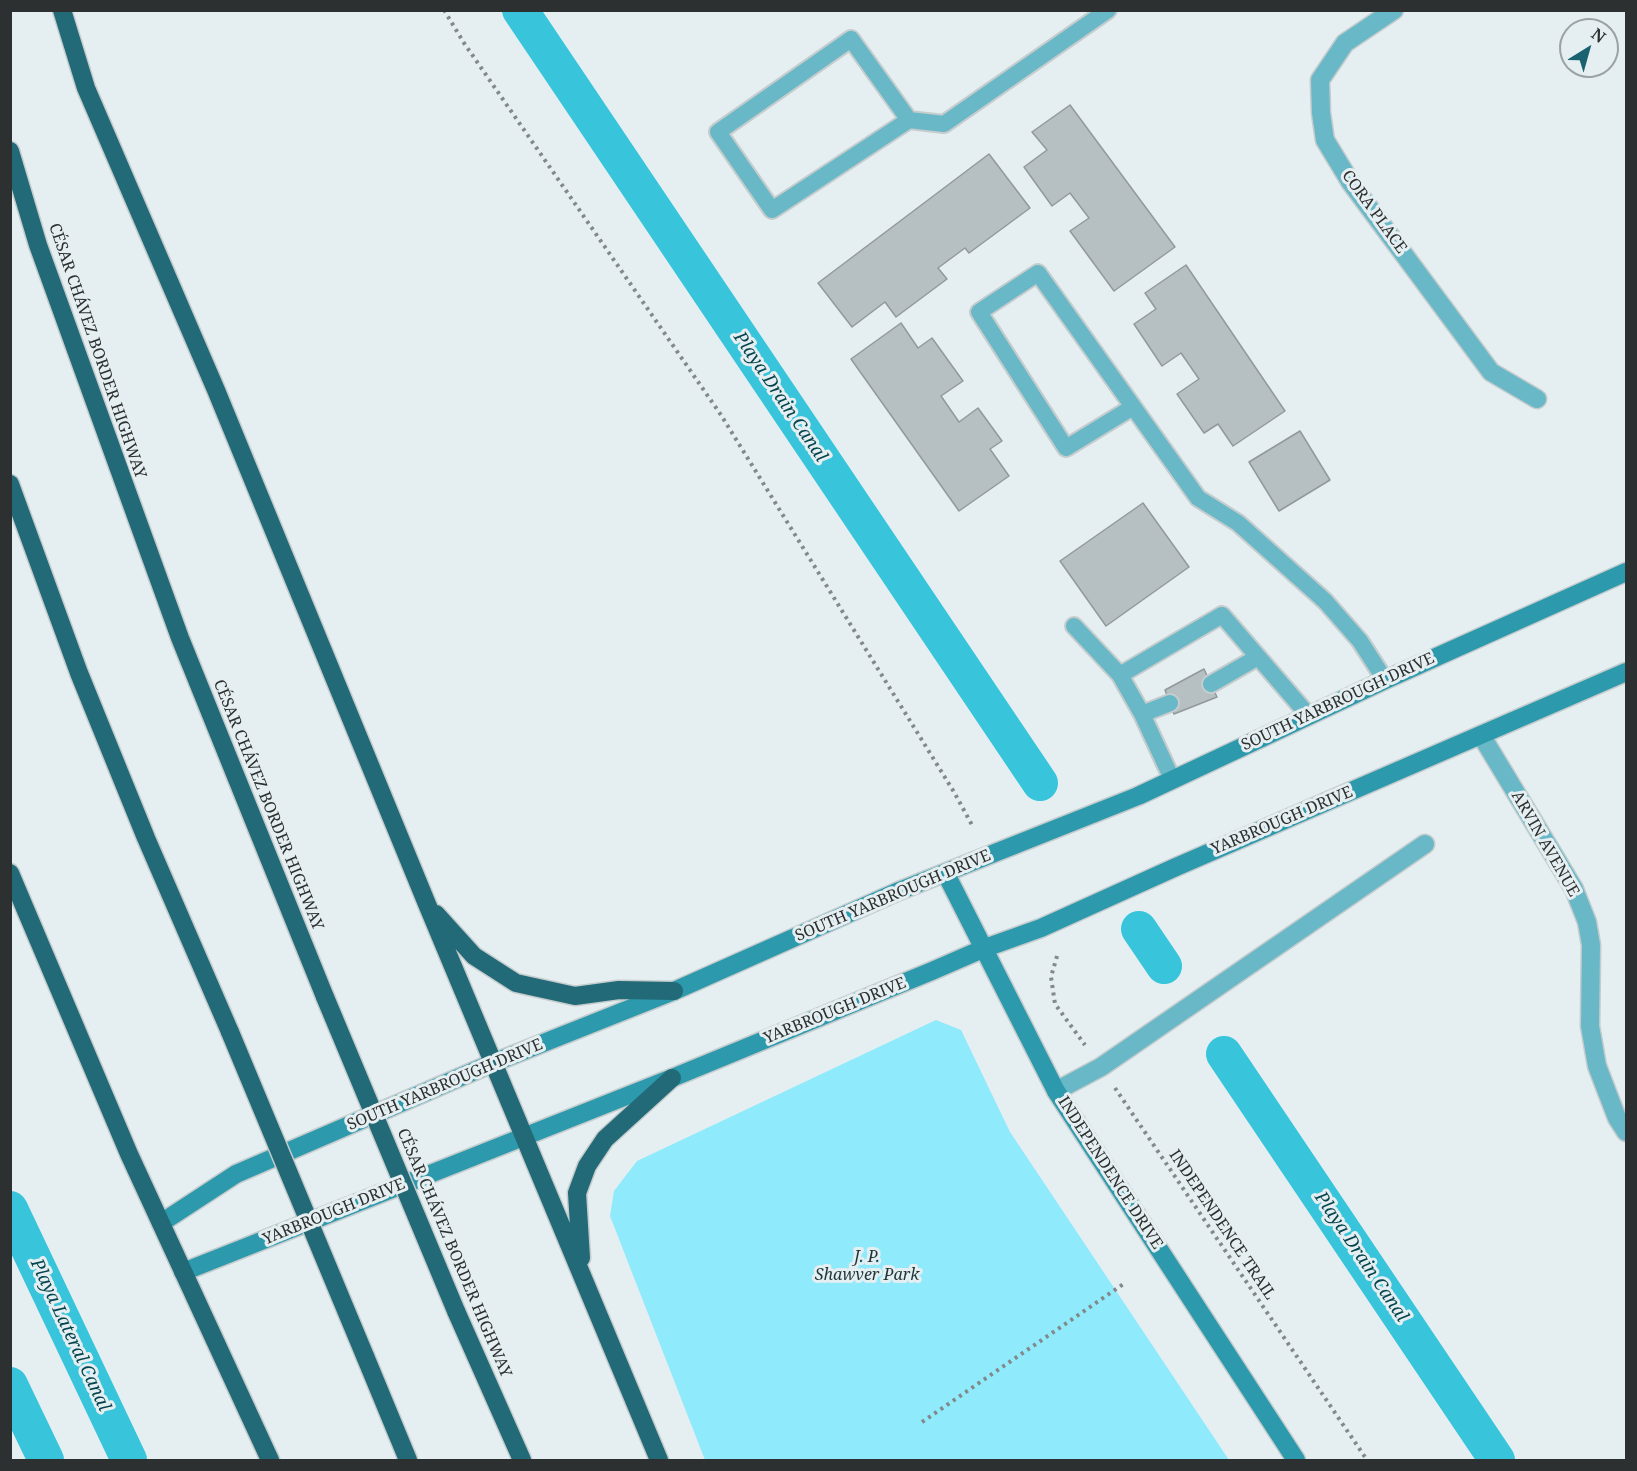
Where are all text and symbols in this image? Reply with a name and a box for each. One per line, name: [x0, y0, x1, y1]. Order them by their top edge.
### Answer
north arrow: [1559, 18, 1619, 78]
text: N: [1587, 23, 1610, 48]
street label: CORA PLACE: [1337, 167, 1411, 257]
street label: CÉSAR CHÁVEZ BORDER HIGHWAY: [44, 221, 150, 481]
water label: Playa Drain Canal: [729, 328, 831, 466]
street label: SOUTH YARBROUGH DRIVE: [1239, 649, 1437, 755]
street label: CÉSAR CHÁVEZ BORDER HIGHWAY: [209, 677, 327, 933]
street label: YARBROUGH DRIVE: [1208, 783, 1356, 859]
street label: ARVIN AVENUE: [1507, 788, 1583, 900]
street label: SOUTH YARBROUGH DRIVE: [792, 846, 994, 946]
street label: YARBROUGH DRIVE: [761, 974, 909, 1048]
street label: SOUTH YARBROUGH DRIVE: [344, 1035, 546, 1135]
street label: INDEPENDENCE DRIVE: [1053, 1093, 1167, 1253]
street label: CÉSAR CHÁVEZ BORDER HIGHWAY: [393, 1126, 515, 1380]
street label: INDEPENDENCE TRAIL: [1165, 1146, 1279, 1304]
street label: YARBROUGH DRIVE: [260, 1175, 408, 1249]
water label: Playa Drain Canal: [1310, 1188, 1412, 1326]
park label: J. P. Shawver Park: [815, 1247, 919, 1285]
water label: Playa Lateral Canal: [25, 1255, 115, 1415]

